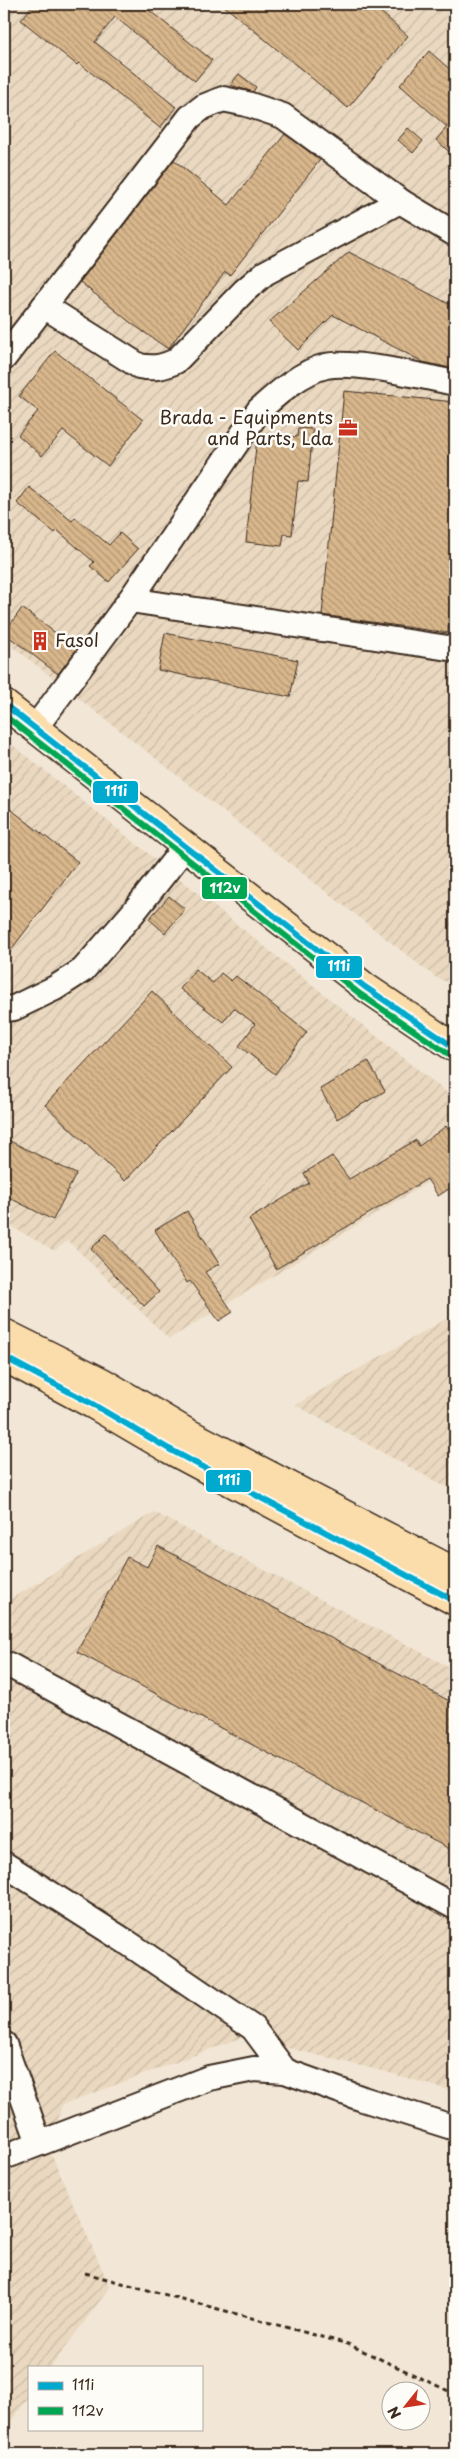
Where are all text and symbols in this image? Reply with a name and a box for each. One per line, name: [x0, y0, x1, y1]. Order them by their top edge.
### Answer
place label: Brada - Equipments and Parts, Lda: [160, 403, 333, 451]
office icon: Brada - Equipments and Parts, Lda: [337, 417, 359, 439]
place label: Fasol: [55, 626, 99, 653]
building icon: Fasol: [29, 630, 51, 652]
line badge: 111i: [92, 780, 139, 804]
text: 111i: [105, 780, 127, 801]
line badge: 112v: [201, 876, 248, 900]
text: 112v: [209, 877, 241, 898]
line badge: 111i: [315, 955, 363, 979]
text: 111i: [328, 955, 350, 976]
line badge: 111i: [205, 1469, 252, 1493]
text: 111i: [218, 1469, 240, 1490]
legend: [28, 2366, 202, 2430]
text: 111i: [72, 2372, 94, 2395]
north arrow: [382, 2380, 432, 2430]
text: 112v: [72, 2398, 104, 2421]
text: N: [382, 2403, 406, 2423]

